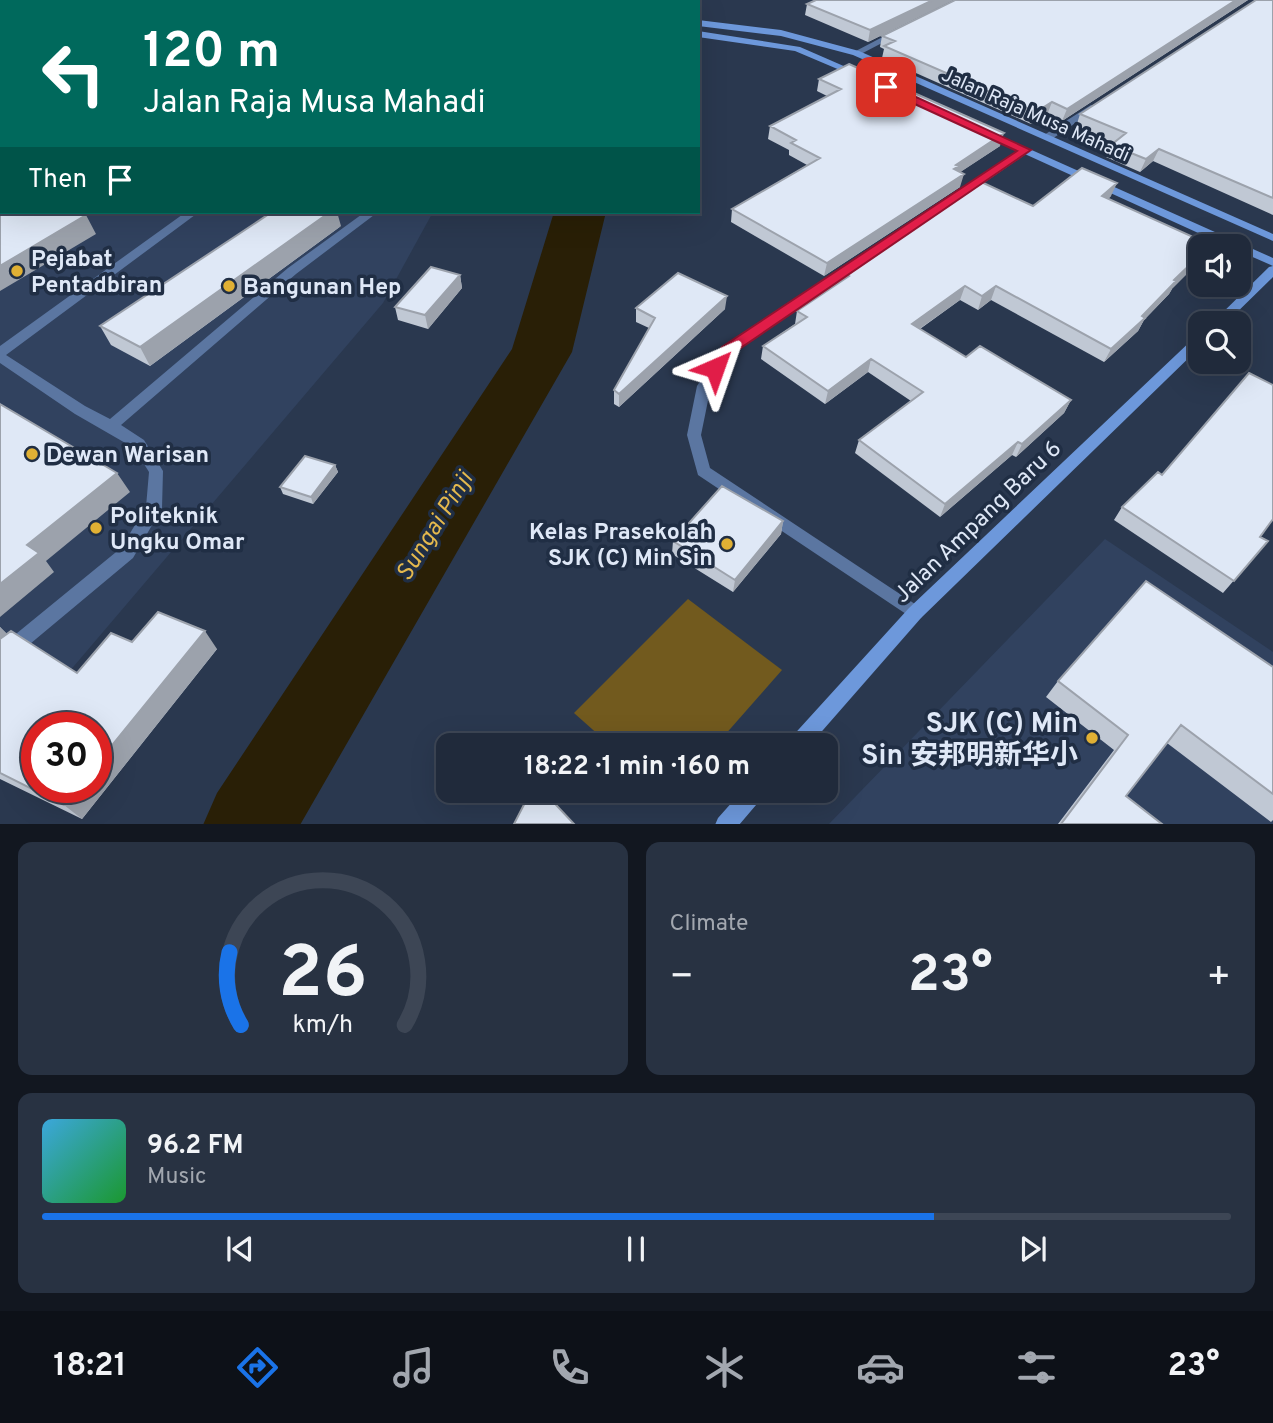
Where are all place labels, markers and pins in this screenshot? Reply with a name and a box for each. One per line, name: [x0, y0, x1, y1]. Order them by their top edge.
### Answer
pin: [856, 57, 916, 117]
place label: Pejabat Pentadbiran: [31, 246, 162, 301]
marker: Pejabat Pentadbiran: [9, 263, 25, 279]
place label: Bangunan Hep: [243, 274, 401, 303]
marker: Bangunan Hep: [221, 278, 237, 294]
place label: Dewan Warisan: [46, 442, 209, 471]
marker: Dewan Warisan: [24, 446, 40, 462]
place label: Politeknik Ungku Omar: [110, 503, 245, 558]
place label: Kelas Prasekolah SJK (C) Min Sin: [529, 519, 713, 574]
marker: Politeknik Ungku Omar: [88, 520, 104, 536]
marker: Kelas Prasekolah SJK (C) Min Sin: [719, 536, 735, 552]
place label: SJK (C) Min Sin 安邦明新华小: [861, 707, 1078, 775]
marker: SJK (C) Min Sin 安邦明新华小: [1084, 730, 1100, 746]

